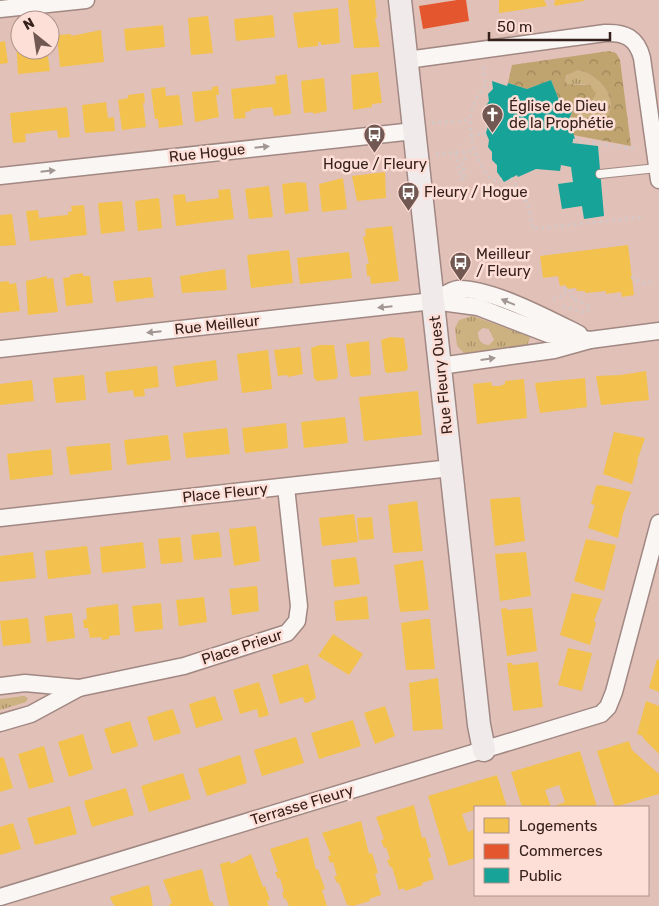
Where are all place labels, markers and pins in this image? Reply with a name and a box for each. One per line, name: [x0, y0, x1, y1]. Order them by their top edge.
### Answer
place label: Église de Dieu de la Prophétie: [509, 97, 614, 132]
church icon: Église de Dieu de la Prophétie: [481, 103, 505, 134]
bus stop icon: Hogue / Fleury: [363, 123, 387, 154]
place label: Hogue / Fleury: [323, 155, 427, 173]
bus stop icon: Fleury / Hogue: [396, 180, 420, 211]
place label: Fleury / Hogue: [424, 183, 528, 201]
place label: Meilleur / Fleury: [476, 245, 531, 280]
bus stop icon: Meilleur / Fleury: [448, 251, 472, 282]

